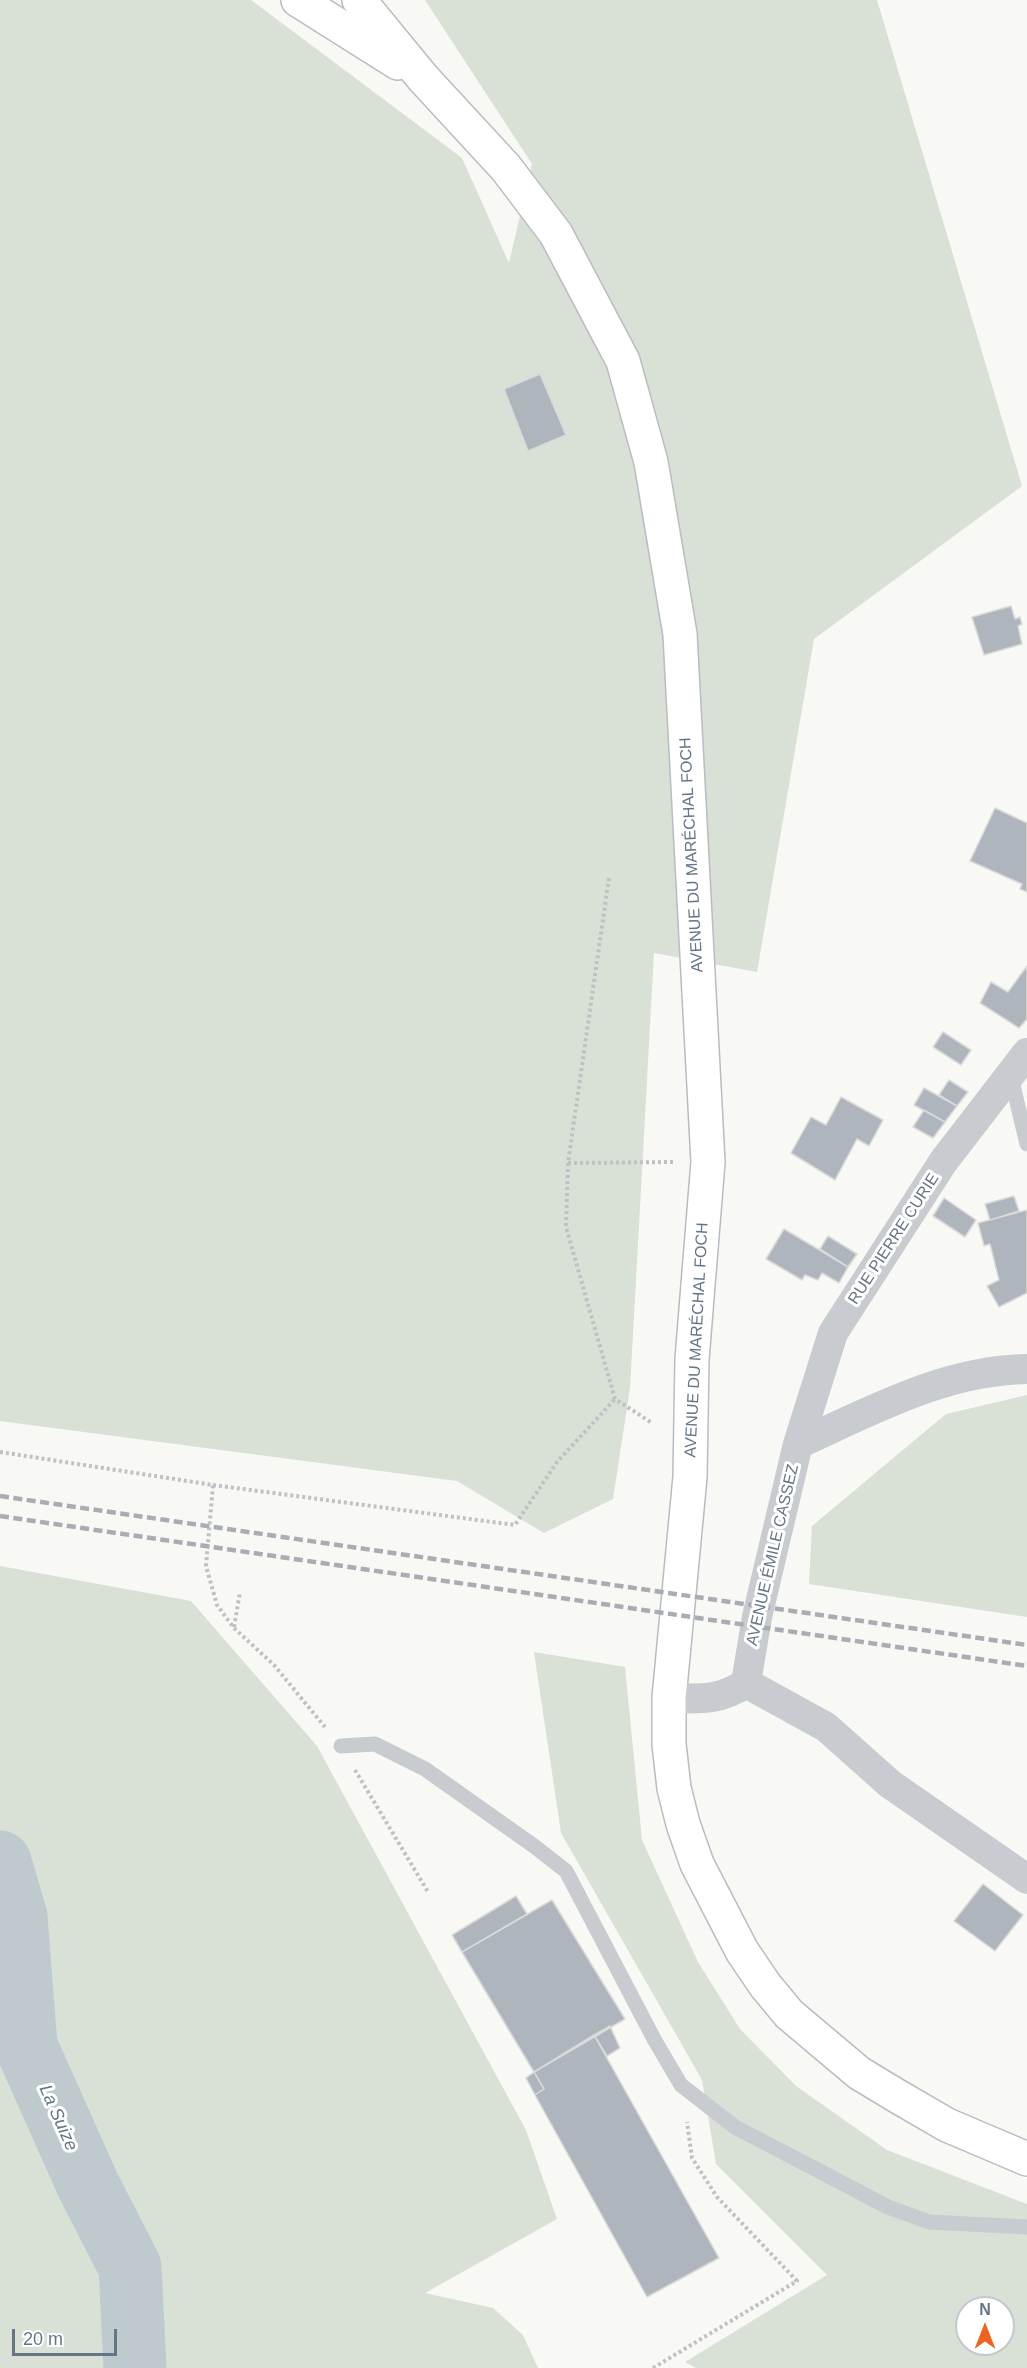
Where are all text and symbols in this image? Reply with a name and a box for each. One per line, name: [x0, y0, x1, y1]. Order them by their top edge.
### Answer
street label: AVENUE DU MARÉCHAL FOCH: [676, 737, 708, 973]
street label: RUE PIERRE CURIE: [845, 1170, 943, 1308]
street label: AVENUE DU MARÉCHAL FOCH: [681, 1222, 713, 1458]
street label: AVENUE ÉMILE CASSEZ: [743, 1462, 803, 1648]
water label: La Suize: [34, 2082, 82, 2154]
north arrow: [955, 2296, 1015, 2356]
text: N: [979, 2301, 991, 2318]
scale bar: [15, 2317, 120, 2355]
text: 20 m: [23, 2329, 63, 2349]

